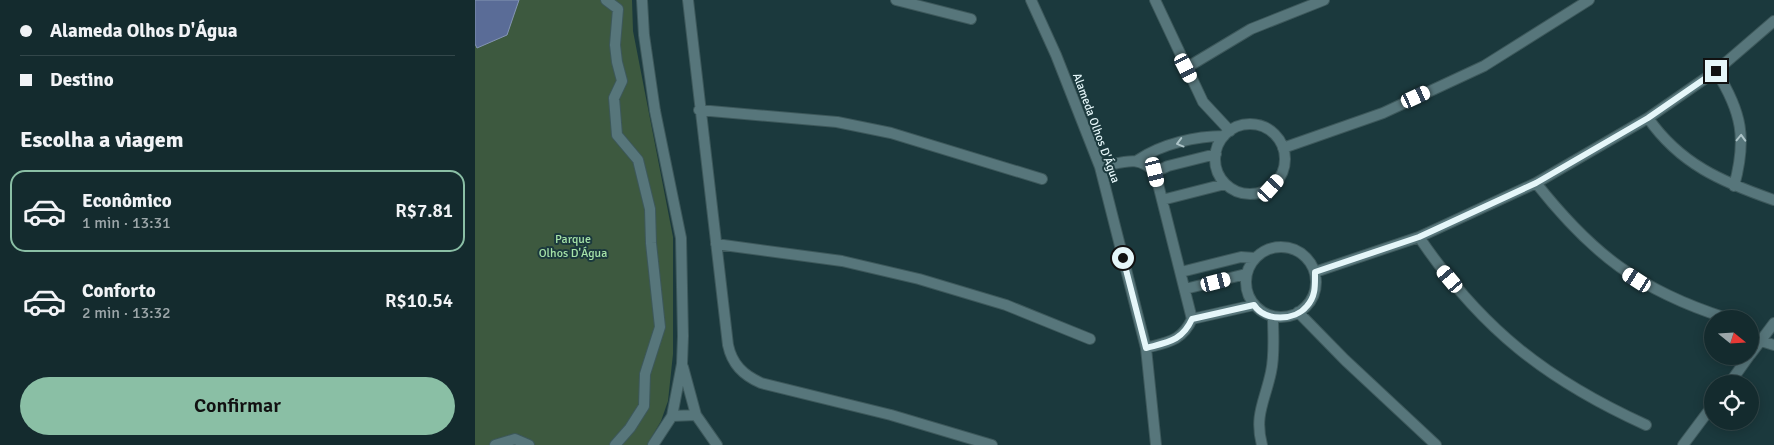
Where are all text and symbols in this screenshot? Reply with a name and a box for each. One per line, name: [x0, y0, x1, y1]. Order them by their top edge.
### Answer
text: Alameda Olhos D'Água: [50, 19, 237, 43]
car: [1172, 51, 1199, 85]
route end: [1705, 60, 1727, 82]
text: Destino: [50, 68, 114, 92]
street label: Alameda Olhos D'Água: [1069, 71, 1123, 185]
car: [1399, 84, 1432, 110]
text: Escolha a viagem: [20, 126, 184, 153]
one-way arrow: [1736, 134, 1746, 142]
one-way arrow: [1176, 138, 1184, 148]
car: [1144, 156, 1165, 188]
car: [1255, 172, 1286, 204]
icon: car: [22, 189, 67, 234]
text: Econômico: [82, 189, 172, 213]
text: R$7.81: [395, 199, 453, 223]
text: 1 min · 13:31: [82, 213, 171, 233]
park label: Parque Olhos D'Água: [539, 232, 607, 261]
route start: [1112, 247, 1134, 269]
car: [1434, 263, 1465, 295]
car: [1620, 266, 1653, 294]
car: [1199, 271, 1232, 293]
icon: car: [22, 279, 67, 324]
text: Conforto: [82, 279, 156, 303]
text: R$10.54: [385, 289, 453, 313]
text: 2 min · 13:32: [82, 303, 171, 323]
north arrow: [1704, 310, 1759, 365]
map controls: [1704, 310, 1759, 430]
button: locate: [1704, 375, 1759, 430]
button: Confirmar: [20, 377, 455, 435]

